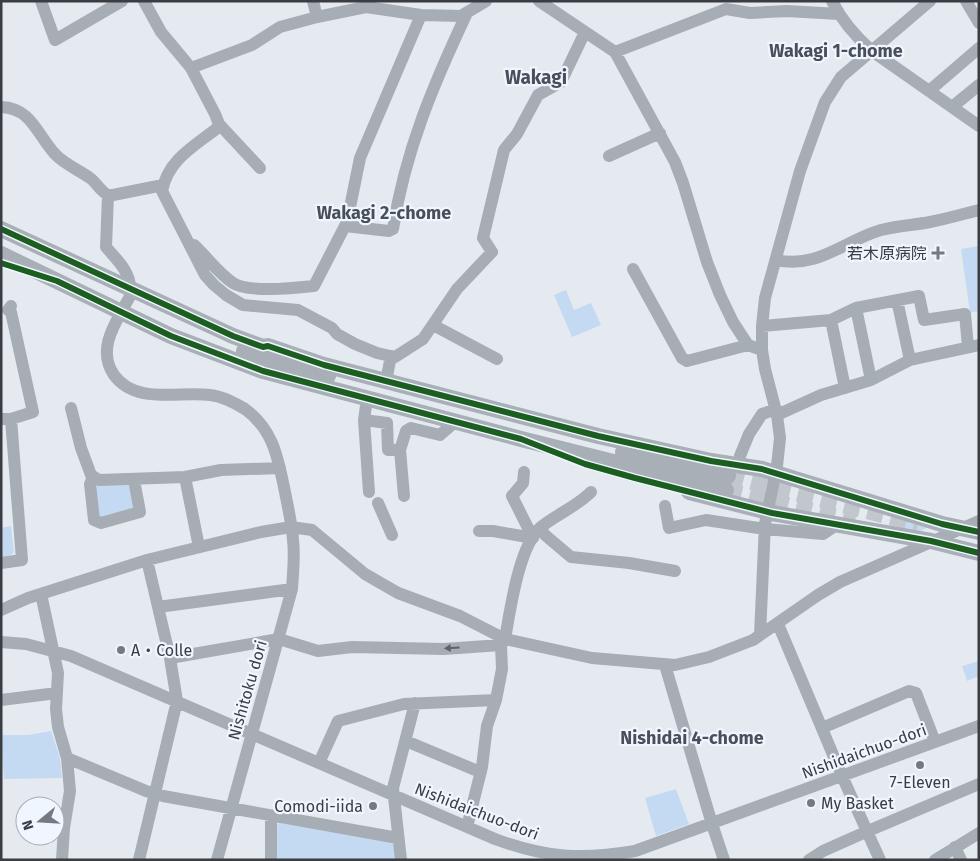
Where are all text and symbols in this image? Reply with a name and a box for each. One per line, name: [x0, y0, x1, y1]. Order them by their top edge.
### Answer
district label: Wakagi 1-chome: [769, 40, 903, 62]
district label: Wakagi: [505, 66, 567, 89]
district label: Wakagi 2-chome: [317, 202, 451, 224]
place label: 若木原病院: [847, 244, 927, 263]
marker: 若木原病院: [931, 246, 945, 260]
street label: Nishitoku dori: [224, 638, 271, 742]
place label: A・Colle: [131, 641, 192, 660]
marker: A・Colle: [115, 644, 127, 656]
one-way arrow: [444, 645, 460, 653]
street label: Nishidaichuo-dori: [799, 720, 929, 783]
district label: Nishidai 4-chome: [620, 727, 764, 749]
marker: 7-Eleven: [914, 759, 926, 771]
place label: 7-Eleven: [889, 773, 951, 792]
street label: Nishidaichuo-dori: [412, 779, 542, 844]
place label: My Basket: [821, 794, 894, 813]
north arrow: [15, 796, 65, 846]
place label: Comodi-iida: [274, 797, 363, 816]
marker: My Basket: [805, 797, 817, 809]
marker: Comodi-iida: [367, 800, 379, 812]
text: N: [19, 818, 38, 832]

